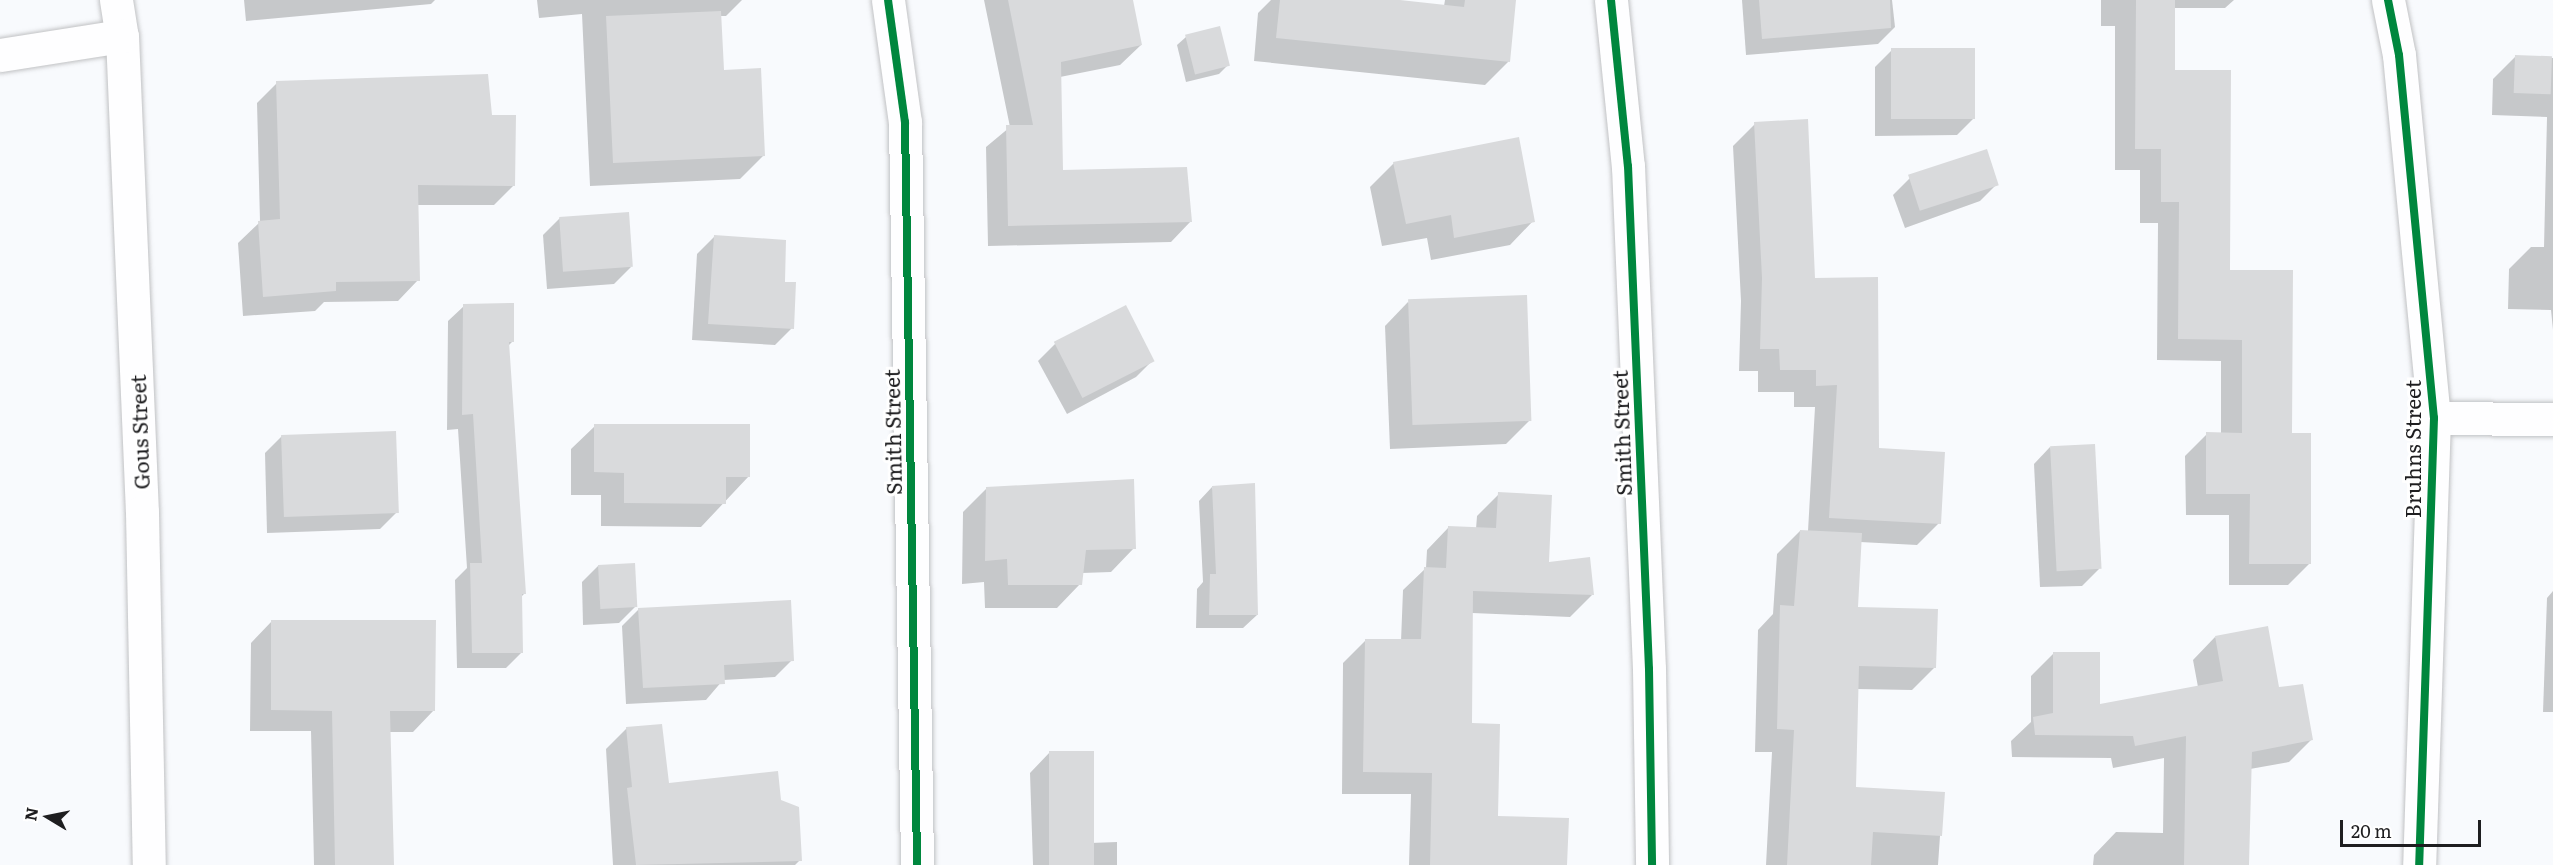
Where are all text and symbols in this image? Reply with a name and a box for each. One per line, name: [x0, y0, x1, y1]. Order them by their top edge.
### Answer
street label: Smith Street: [878, 369, 906, 495]
street label: Smith Street: [1606, 370, 1636, 496]
street label: Gous Street: [124, 374, 154, 490]
street label: Bruhns Street: [2399, 380, 2425, 518]
north arrow: [18, 787, 78, 847]
text: N: [17, 805, 43, 823]
scale bar: [2343, 808, 2484, 846]
text: 20 m: [2351, 817, 2392, 844]

